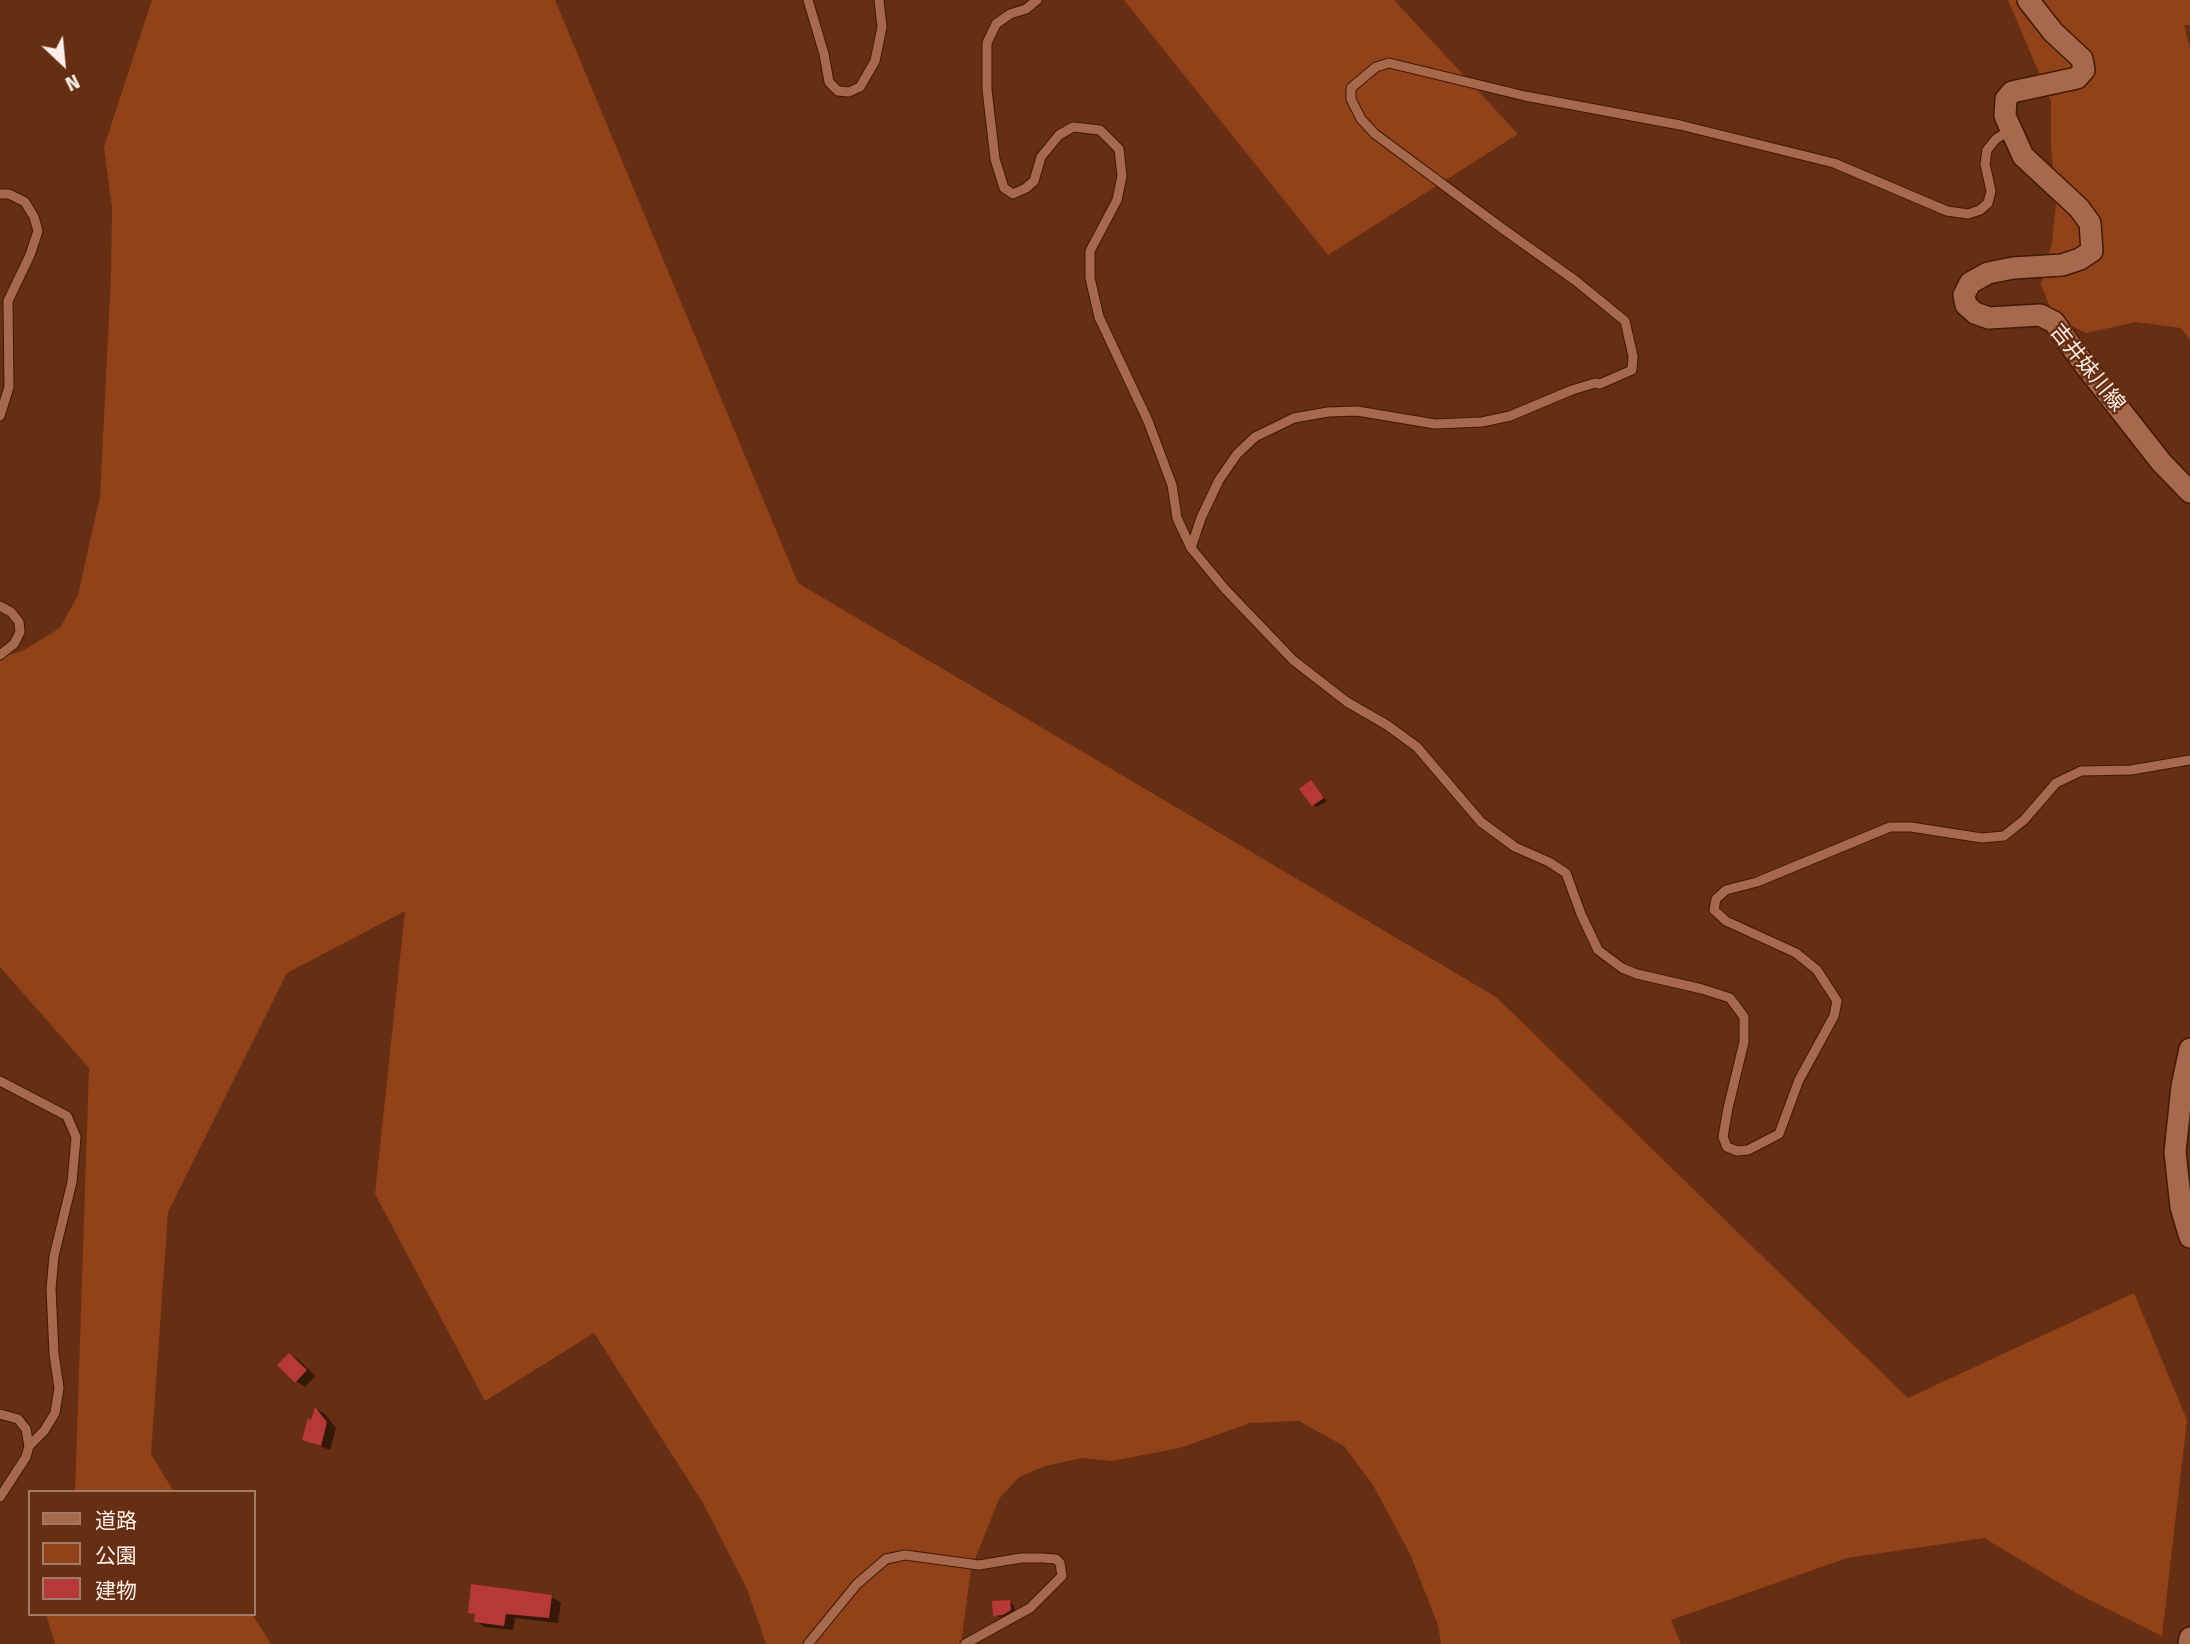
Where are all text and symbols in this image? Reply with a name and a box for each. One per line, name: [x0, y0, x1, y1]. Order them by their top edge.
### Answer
north arrow: [28, 28, 98, 98]
text: N: [62, 69, 83, 95]
street label: 吉井妹川線: [2044, 319, 2130, 417]
legend: [28, 1490, 256, 1616]
text: 道路: [95, 1508, 137, 1534]
text: 公園: [95, 1543, 137, 1569]
text: 建物: [95, 1578, 137, 1604]

